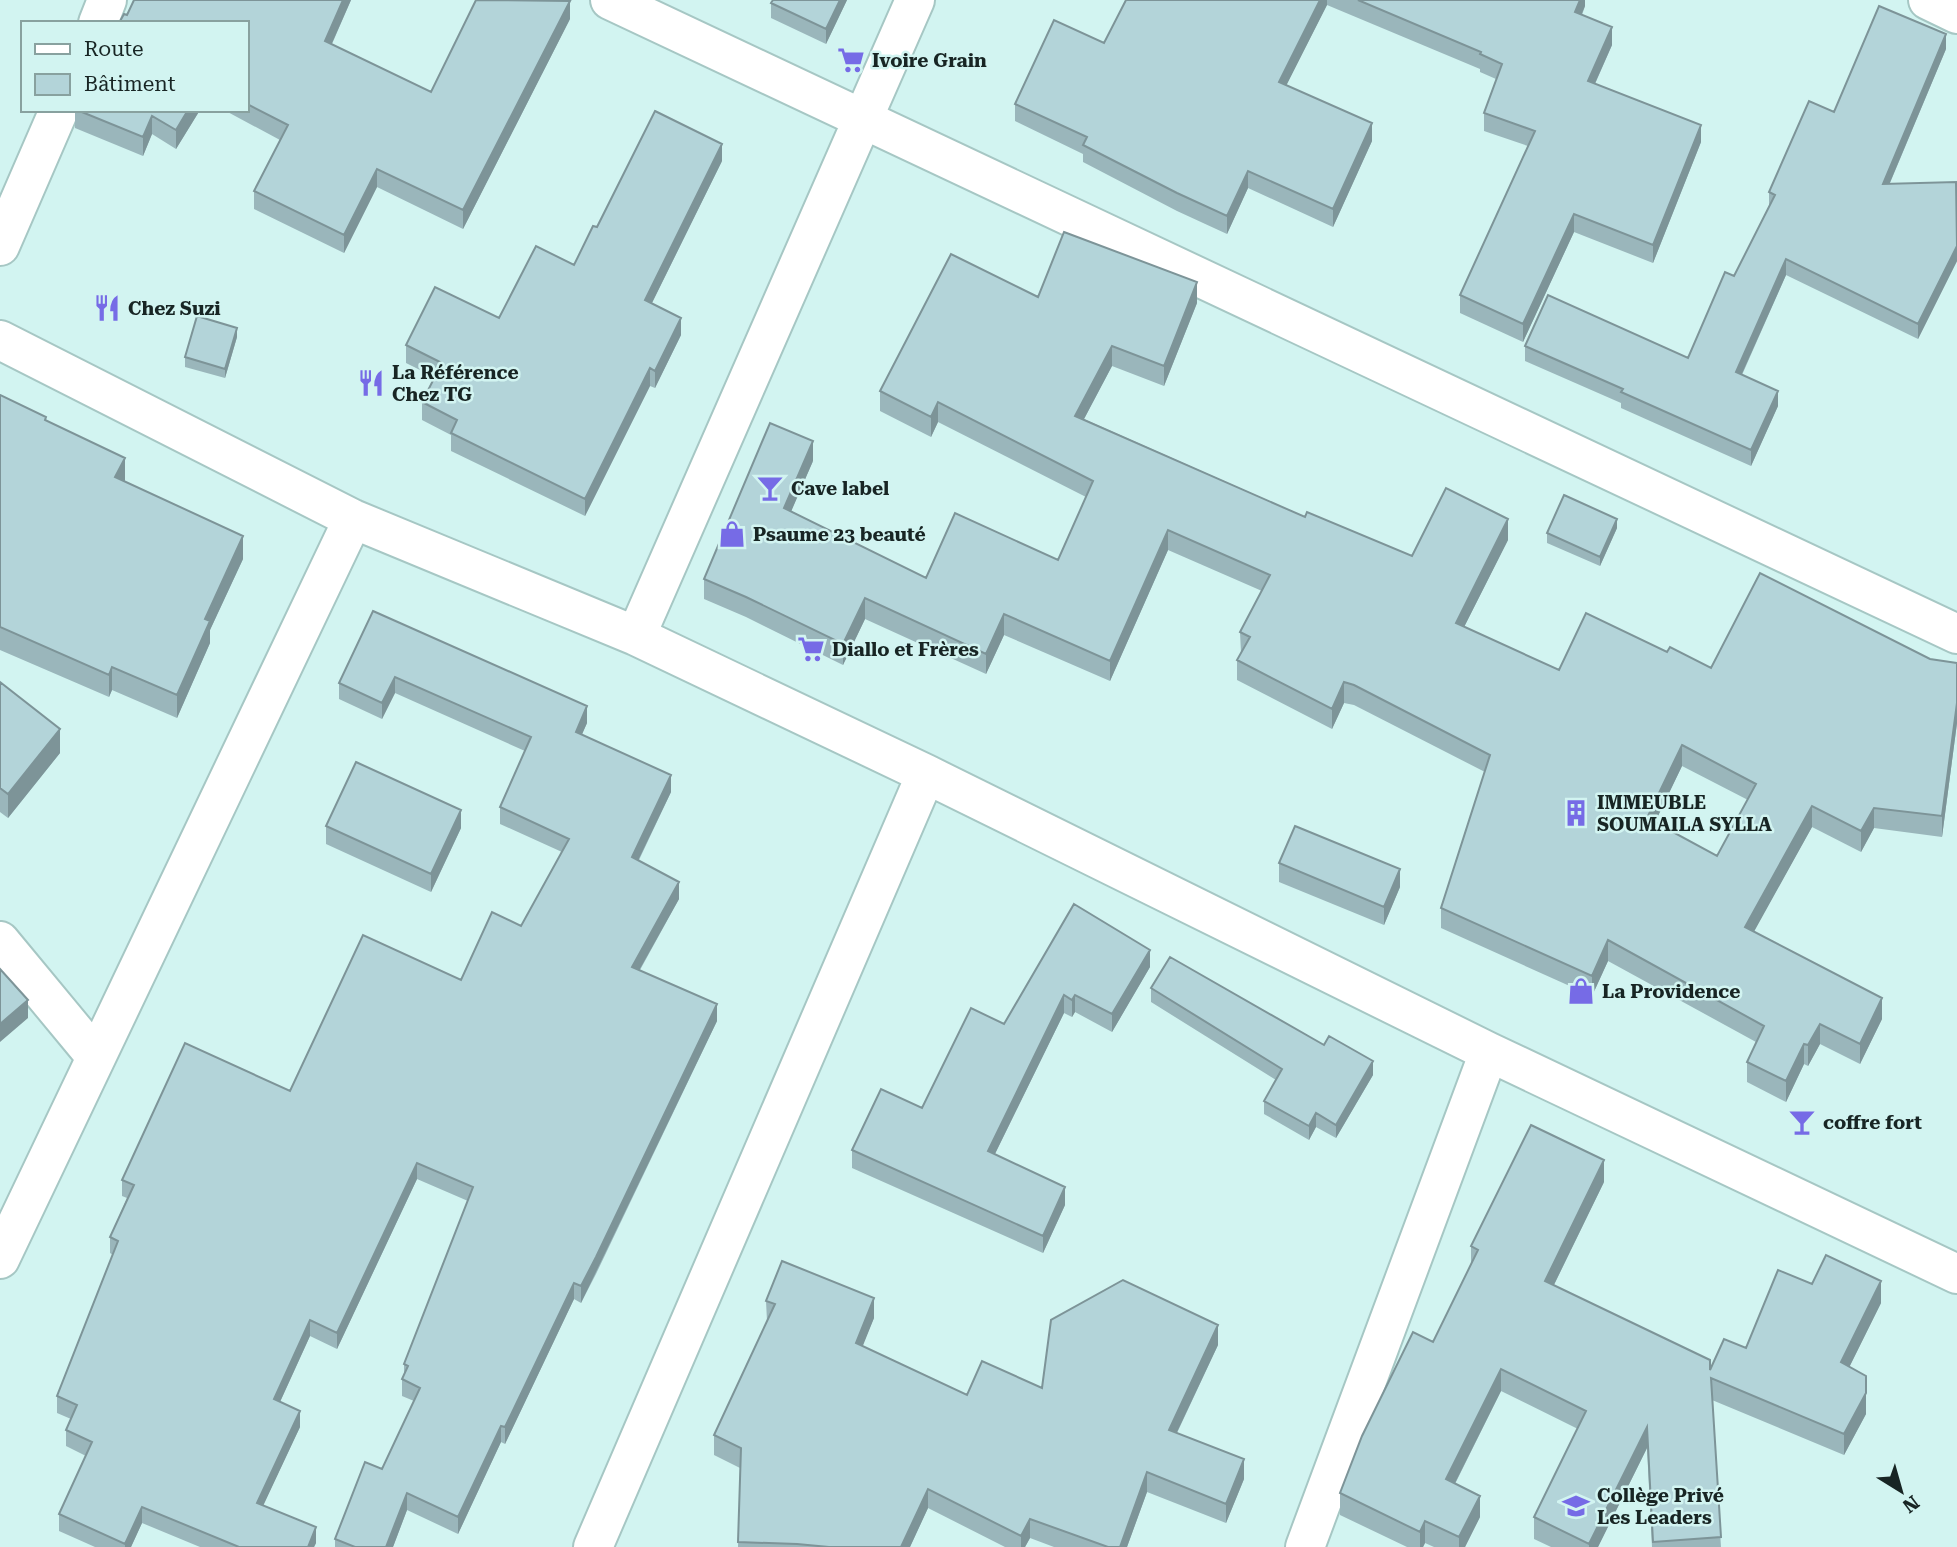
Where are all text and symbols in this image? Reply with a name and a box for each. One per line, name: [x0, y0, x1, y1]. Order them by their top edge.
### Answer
legend: [21, 21, 248, 112]
text: Route: [84, 37, 143, 61]
supermarket icon: Ivoire Grain: [836, 45, 866, 75]
place label: Ivoire Grain: [872, 49, 987, 72]
text: Bâtiment: [84, 72, 176, 96]
restaurant icon: Chez Suzi: [92, 293, 122, 323]
place label: Chez Suzi: [128, 297, 221, 320]
place label: La Référence Chez TG: [392, 361, 519, 406]
restaurant icon: La Référence Chez TG: [356, 368, 386, 398]
bar icon: Cave label: [755, 473, 785, 503]
place label: Cave label: [791, 477, 889, 500]
shop icon: Psaume 23 beauté: [717, 519, 747, 549]
place label: Psaume 23 beauté: [753, 523, 926, 546]
supermarket icon: Diallo et Frères: [796, 634, 826, 664]
place label: Diallo et Frères: [832, 638, 979, 661]
place label: IMMEUBLE SOUMAILA SYLLA: [1597, 791, 1772, 836]
building icon: IMMEUBLE SOUMAILA SYLLA: [1561, 798, 1591, 828]
shop icon: La Providence: [1566, 976, 1596, 1006]
place label: La Providence: [1602, 980, 1740, 1003]
bar icon: coffre fort: [1787, 1107, 1817, 1137]
place label: coffre fort: [1823, 1111, 1922, 1134]
north arrow: [1866, 1456, 1936, 1526]
place label: Collège Privé Les Leaders: [1597, 1484, 1724, 1529]
school or university icon: Collège Privé Les Leaders: [1561, 1491, 1591, 1521]
text: N: [1898, 1491, 1924, 1518]

